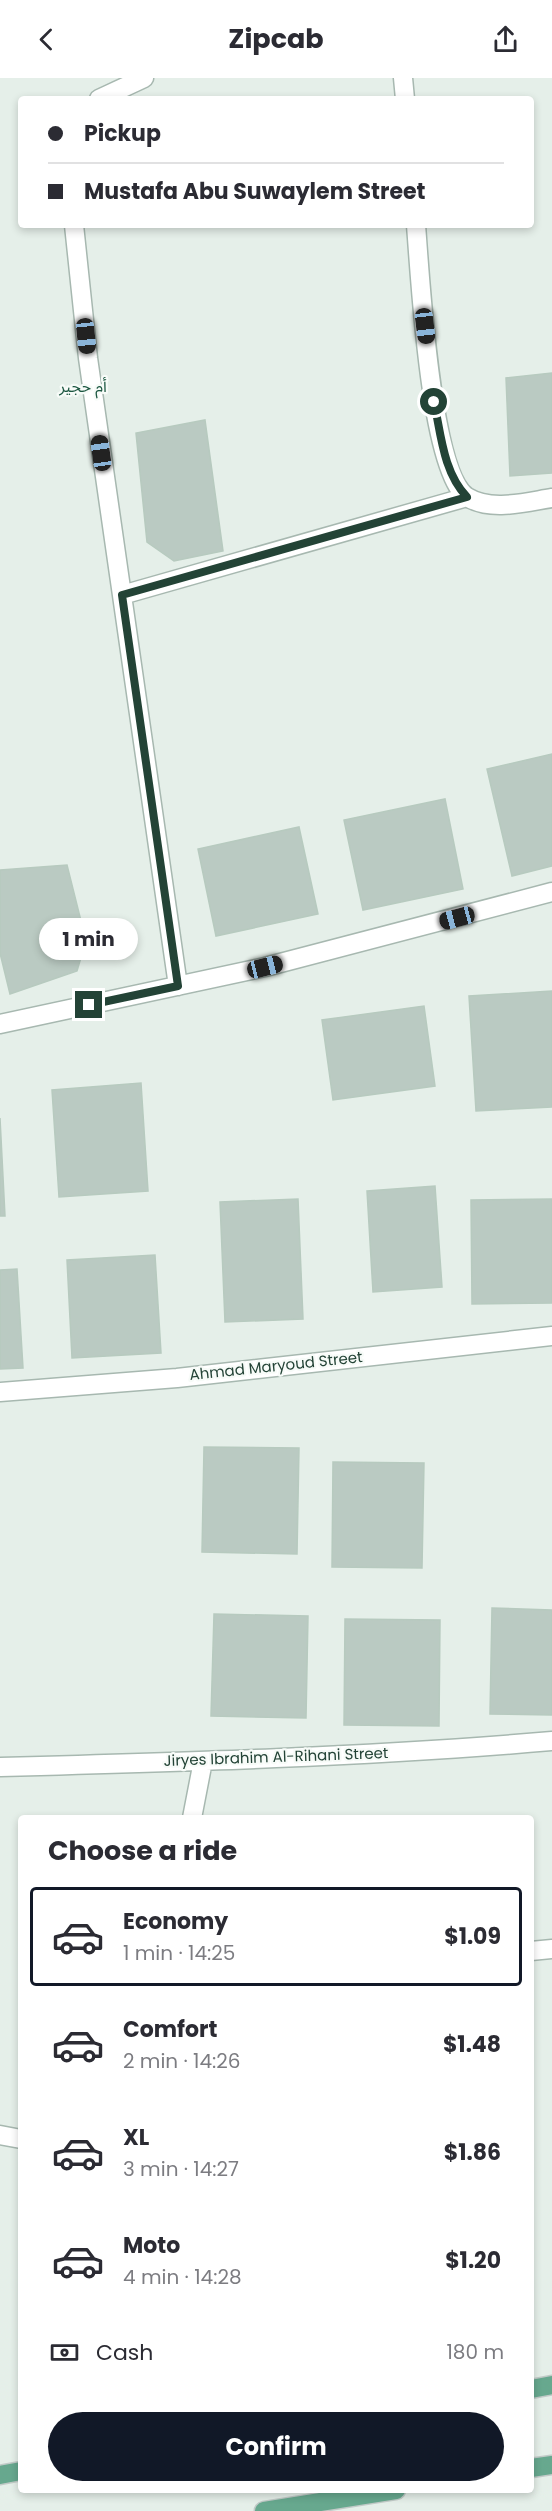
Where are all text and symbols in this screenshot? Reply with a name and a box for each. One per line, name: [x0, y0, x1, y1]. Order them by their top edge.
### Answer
text: Zipcab: [228, 20, 324, 57]
icon: back: [30, 23, 63, 56]
icon: share: [489, 23, 522, 56]
text: Pickup: [84, 118, 161, 149]
text: Mustafa Abu Suwaylem Street: [84, 176, 426, 207]
car: [414, 307, 436, 345]
car: [75, 317, 97, 355]
district label: أم حجير: [58, 375, 107, 399]
route start: [420, 388, 447, 415]
car: [90, 434, 112, 472]
car: [437, 905, 477, 931]
callout: 1 min: [40, 918, 138, 960]
text: 1 min: [62, 925, 115, 953]
car: [245, 954, 285, 980]
route end: [75, 991, 102, 1018]
street label: Ahmad Maryoud Street: [188, 1346, 363, 1385]
street label: Jiryes Ibrahim Al-Rihani Street: [163, 1742, 389, 1771]
text: Choose a ride: [48, 1832, 237, 1869]
text: Economy: [123, 1906, 228, 1937]
icon: car: [51, 1910, 105, 1964]
text: $1.09: [444, 1921, 501, 1952]
text: 1 min · 14:25: [123, 1939, 235, 1967]
text: Comfort: [123, 2014, 217, 2045]
icon: car: [51, 2018, 105, 2072]
text: $1.48: [443, 2029, 501, 2060]
text: 2 min · 14:26: [123, 2047, 241, 2075]
text: XL: [123, 2122, 149, 2153]
icon: car: [51, 2126, 105, 2180]
text: $1.86: [444, 2137, 501, 2168]
text: 3 min · 14:27: [123, 2155, 239, 2183]
text: Moto: [123, 2230, 180, 2261]
icon: car: [51, 2234, 105, 2288]
text: $1.20: [445, 2245, 501, 2276]
text: 4 min · 14:28: [123, 2263, 242, 2291]
icon: cash: [48, 2336, 81, 2369]
text: Cash: [96, 2337, 153, 2368]
text: 180 m: [446, 2338, 504, 2366]
button: Confirm: [48, 2412, 504, 2481]

